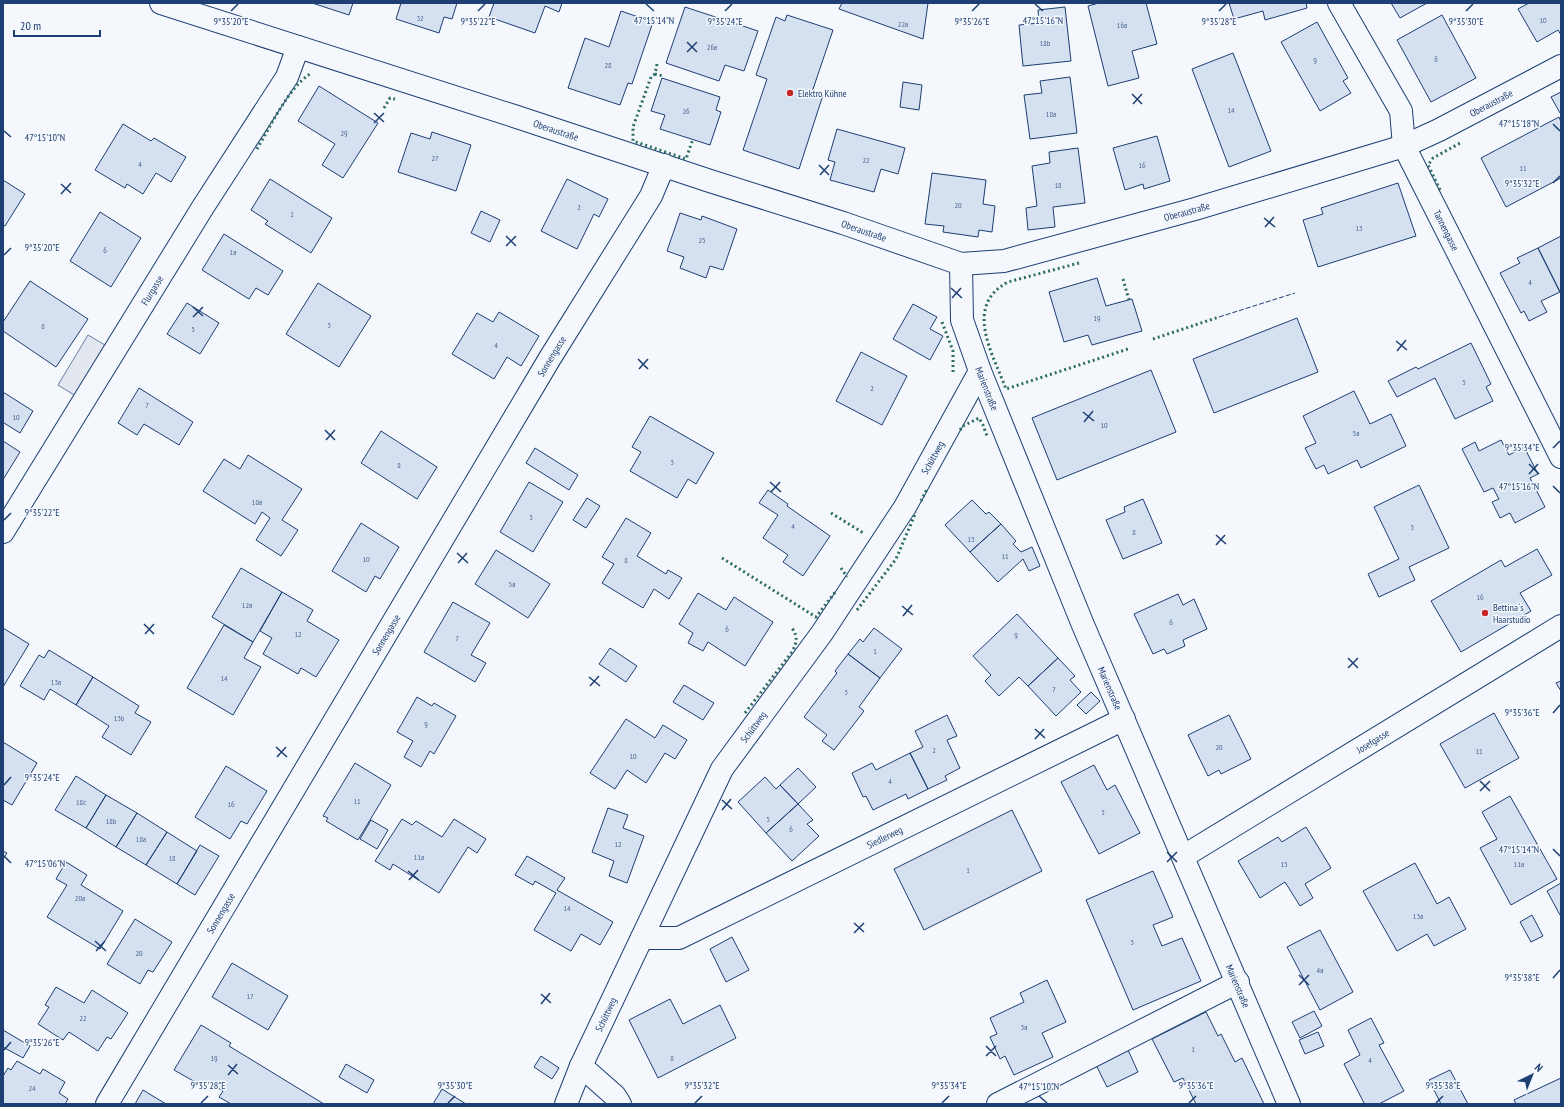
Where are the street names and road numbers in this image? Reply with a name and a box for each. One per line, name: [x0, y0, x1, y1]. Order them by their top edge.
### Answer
street label: Oberaustraße: [1467, 86, 1515, 119]
street label: Oberaustraße: [532, 116, 580, 144]
street label: Oberaustraße: [1162, 198, 1211, 224]
street label: Tannengasse: [1431, 208, 1462, 253]
street label: Oberaustraße: [840, 216, 888, 244]
street label: Flurgasse: [138, 273, 166, 308]
street label: Sonnengasse: [534, 333, 569, 379]
street label: Marienstraße: [973, 365, 1002, 412]
street label: Schüttweg: [918, 438, 947, 476]
street label: Sonnengasse: [369, 612, 403, 657]
street label: Marienstraße: [1095, 665, 1125, 712]
street label: Schüttweg: [737, 708, 769, 745]
street label: Josefgasse: [1353, 726, 1391, 756]
street label: Siedlerweg: [864, 823, 905, 851]
street label: Sonnengasse: [203, 890, 237, 936]
street label: Marienstraße: [1223, 962, 1253, 1009]
street label: Schüttweg: [592, 995, 619, 1034]

